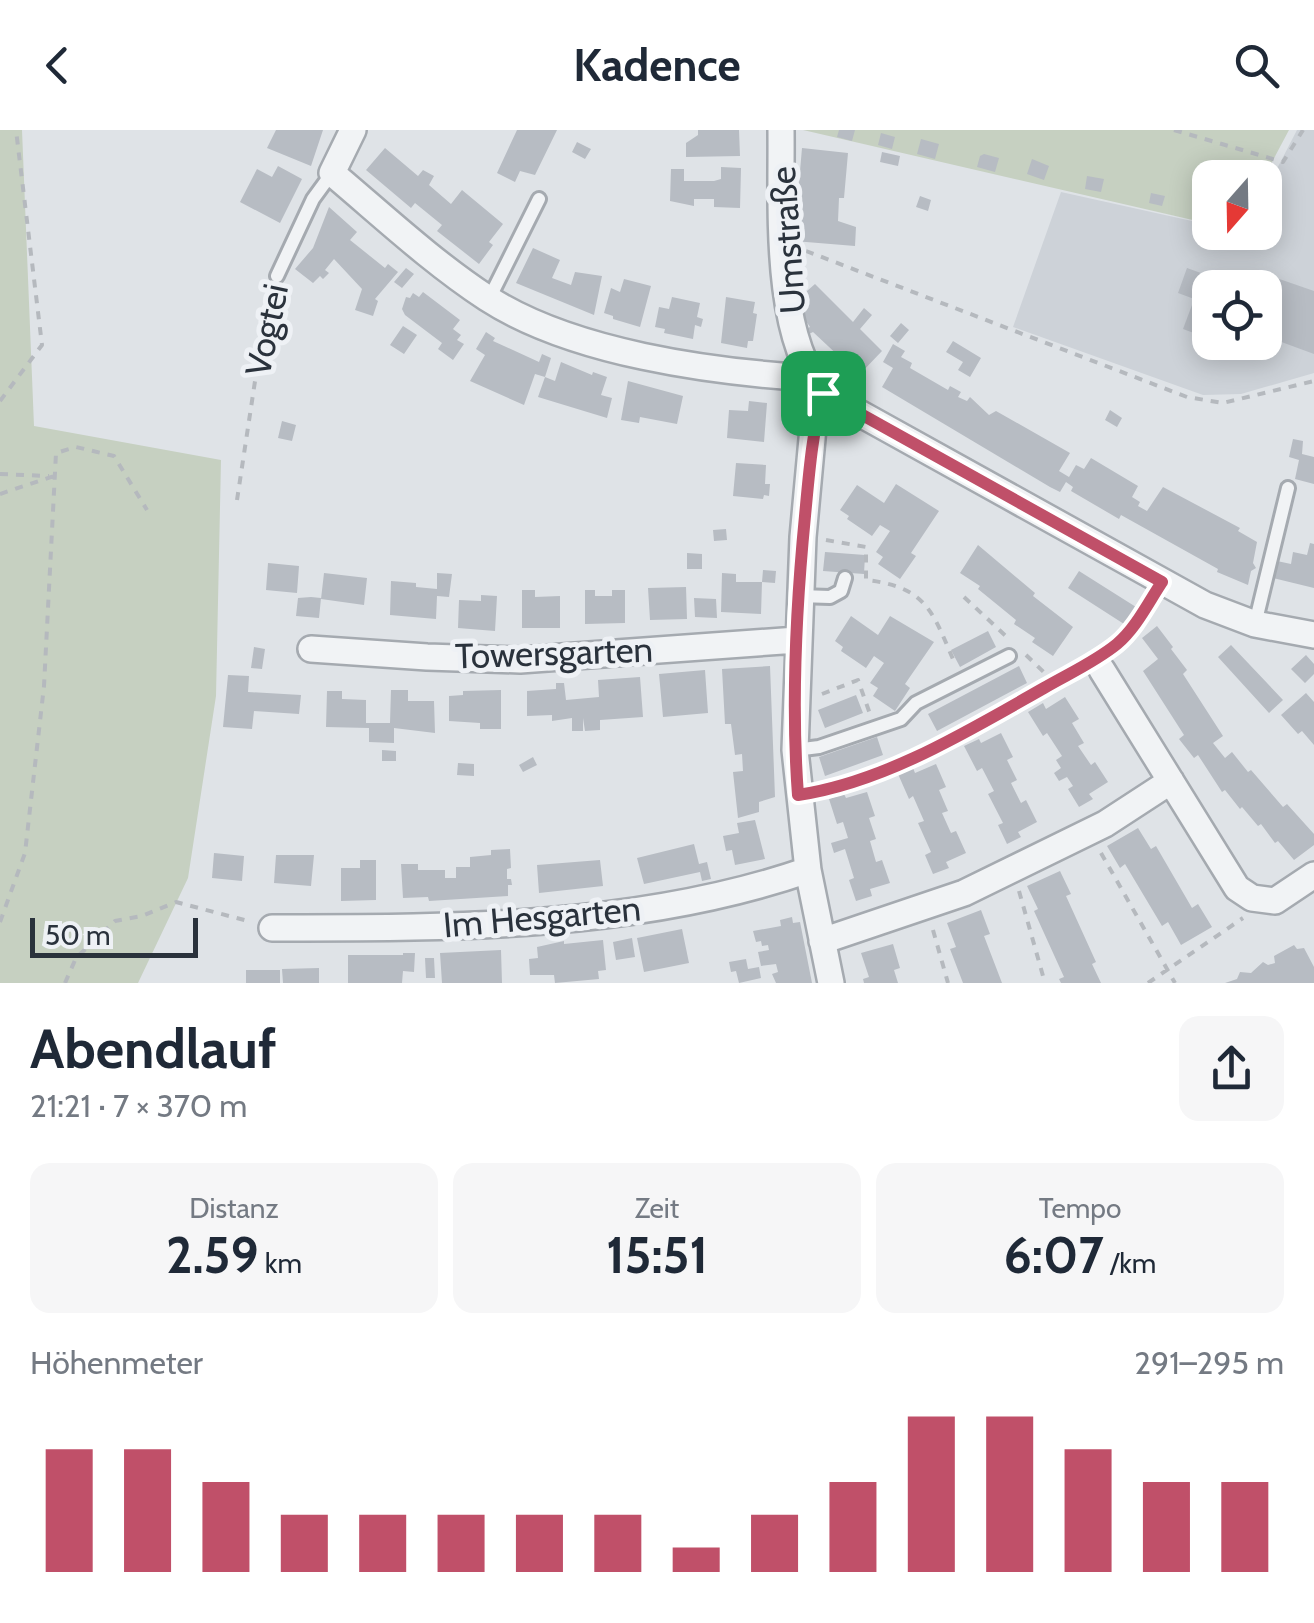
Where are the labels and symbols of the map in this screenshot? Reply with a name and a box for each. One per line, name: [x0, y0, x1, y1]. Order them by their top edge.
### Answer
north arrow: [1192, 160, 1282, 250]
street label: Umstraße: [761, 165, 814, 315]
street label: Vogtei: [236, 280, 297, 380]
pin: [781, 351, 866, 436]
street label: Towersgarten: [454, 628, 654, 677]
street label: Im Hesgarten: [441, 886, 643, 947]
scale bar: [30, 913, 198, 958]

